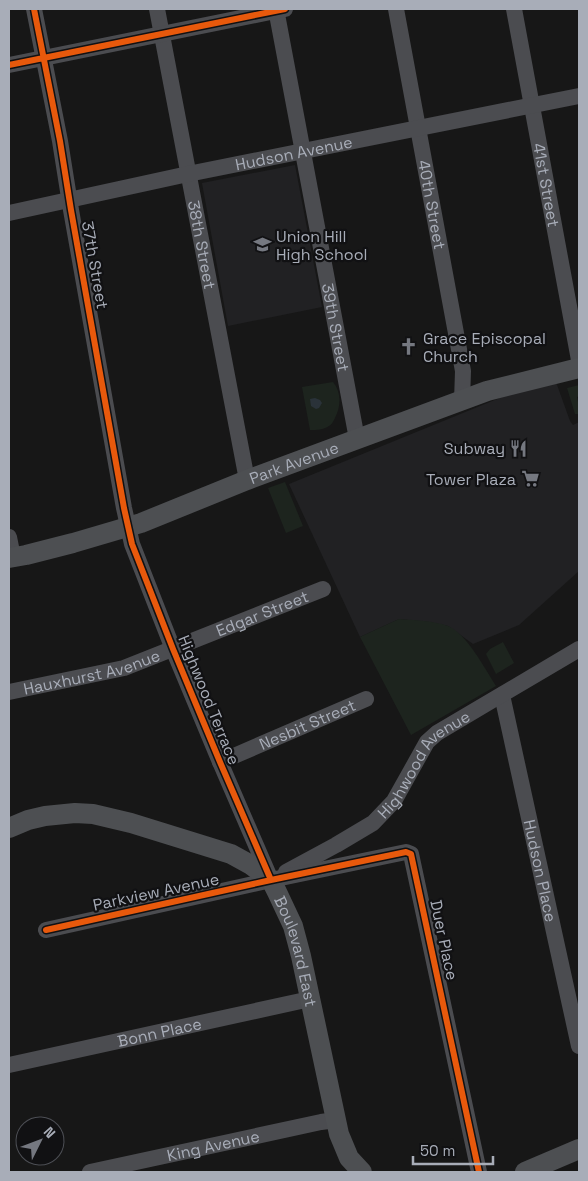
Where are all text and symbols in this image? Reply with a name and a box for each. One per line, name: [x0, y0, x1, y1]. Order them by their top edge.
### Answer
street label: Hudson Avenue: [233, 131, 354, 175]
street label: 41st Street: [529, 141, 565, 229]
street label: 40th Street: [414, 158, 451, 251]
street label: 38th Street: [183, 199, 221, 291]
street label: 37th Street: [77, 219, 113, 311]
place label: Union Hill High School: [276, 226, 367, 265]
school or university icon: Union Hill High School: [252, 235, 272, 255]
street label: 39th Street: [317, 281, 355, 373]
place label: Grace Episcopal Church: [423, 328, 546, 367]
church icon: Grace Episcopal Church: [399, 337, 419, 357]
street label: Park Avenue: [246, 436, 341, 489]
place label: Subway: [444, 438, 505, 459]
restaurant icon: Subway: [509, 438, 529, 458]
place label: Tower Plaza: [426, 469, 516, 490]
supermarket icon: Tower Plaza: [520, 469, 540, 489]
street label: Edgar Street: [213, 585, 311, 641]
street label: Highwood Terrace: [173, 632, 245, 768]
street label: Hauxhurst Avenue: [21, 644, 163, 699]
street label: Nesbit Street: [256, 694, 359, 754]
street label: Highwood Avenue: [373, 705, 474, 823]
street label: Hudson Place: [519, 818, 562, 924]
street label: Parkview Avenue: [91, 868, 221, 916]
street label: Boulevard East: [270, 892, 322, 1009]
street label: Duer Place: [425, 898, 463, 982]
street label: Bonn Place: [115, 1013, 204, 1051]
north arrow: [15, 1116, 65, 1166]
text: N: [40, 1123, 59, 1142]
street label: King Avenue: [165, 1125, 261, 1166]
scale bar: [413, 1134, 493, 1166]
text: 50 m: [420, 1141, 455, 1160]

